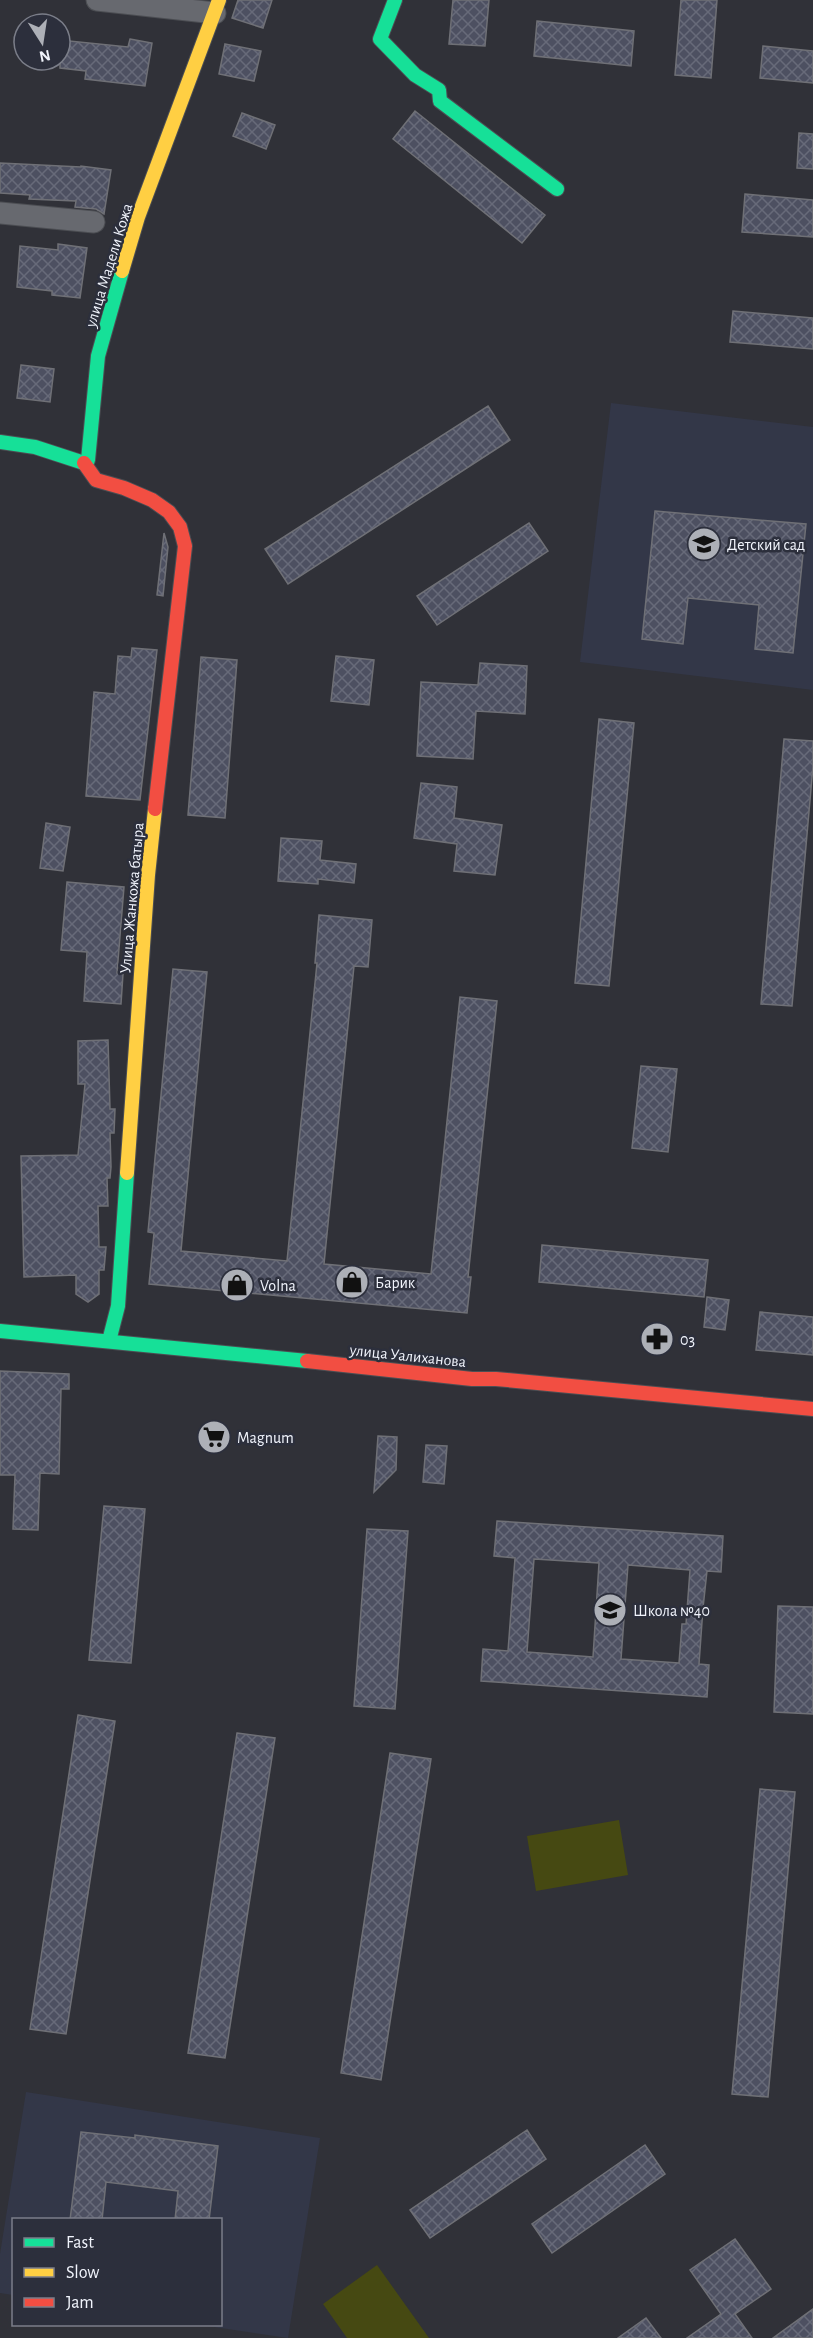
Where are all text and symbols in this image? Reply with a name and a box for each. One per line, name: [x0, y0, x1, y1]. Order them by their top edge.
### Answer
north arrow: [12, 12, 72, 72]
text: N: [38, 47, 52, 65]
street label: улица Мадели Кожа: [82, 201, 136, 330]
school or university icon: Детский сад: [686, 526, 722, 562]
place label: Детский сад: [727, 537, 805, 553]
street label: Улица Жанкожа батыра: [117, 822, 147, 974]
shop icon: Барик: [334, 1264, 370, 1300]
shop icon: Volna: [219, 1267, 255, 1303]
place label: Барик: [375, 1275, 416, 1291]
place label: Volna: [260, 1278, 296, 1294]
pharmacy icon: 03: [639, 1321, 675, 1357]
place label: 03: [680, 1332, 695, 1348]
street label: улица Уалиханова: [348, 1342, 467, 1371]
supermarket icon: Magnum: [196, 1419, 232, 1455]
place label: Magnum: [237, 1430, 294, 1446]
school or university icon: Школа №40: [592, 1592, 628, 1628]
place label: Школа №40: [633, 1603, 710, 1619]
legend: [12, 2218, 222, 2326]
text: Fast: [66, 2234, 94, 2252]
text: Slow: [66, 2264, 99, 2282]
text: Jam: [66, 2294, 94, 2312]

